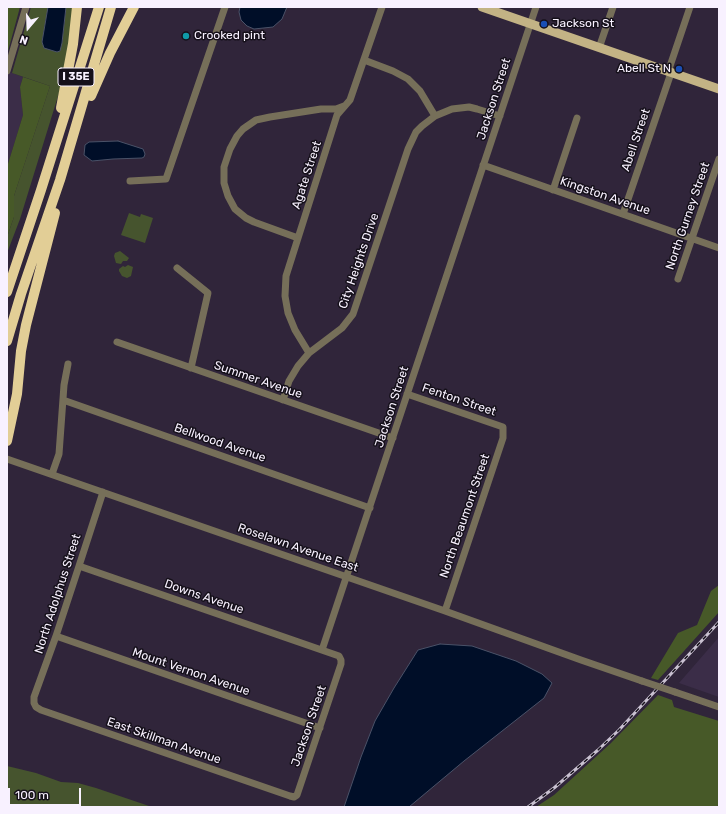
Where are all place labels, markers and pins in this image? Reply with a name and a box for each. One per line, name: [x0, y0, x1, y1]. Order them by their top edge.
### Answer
place label: Jackson St: [552, 17, 614, 31]
marker: Jackson St: [539, 19, 549, 29]
place label: Crooked pint: [194, 29, 265, 43]
marker: Crooked pint: [181, 31, 191, 41]
place label: Abell St N: [617, 62, 671, 76]
marker: Abell St N: [674, 64, 684, 74]

